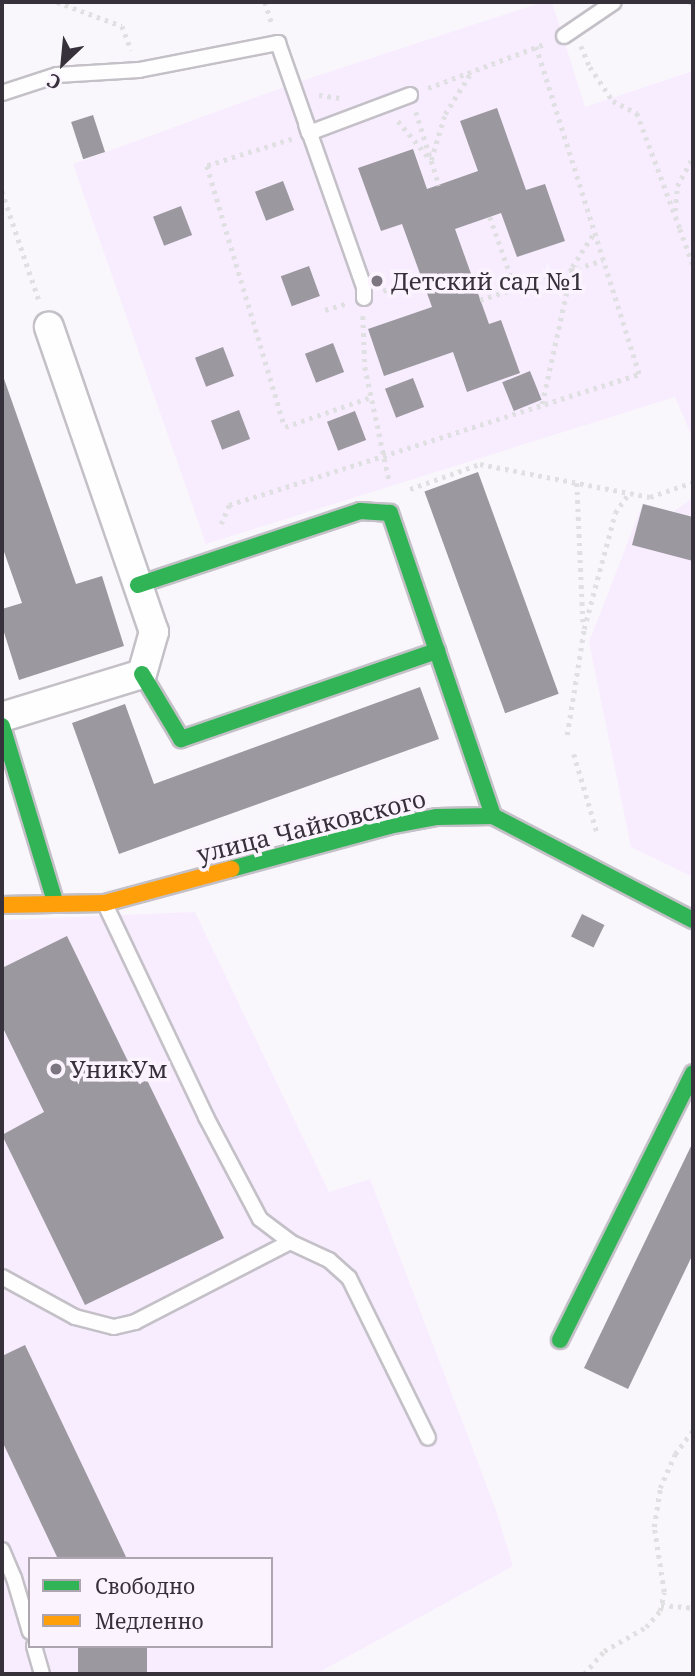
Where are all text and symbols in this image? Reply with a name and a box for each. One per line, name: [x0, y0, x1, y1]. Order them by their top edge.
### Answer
north arrow: [28, 28, 98, 98]
text: С: [42, 67, 65, 96]
place label: Детский сад №1: [391, 267, 584, 295]
marker: Детский сад №1: [369, 273, 385, 289]
street label: улица Чайковского: [194, 784, 428, 868]
place label: УникУм: [70, 1055, 167, 1083]
marker: УникУм: [48, 1061, 64, 1077]
legend: [28, 1557, 273, 1648]
text: Свободно: [95, 1572, 195, 1600]
text: Медленно: [95, 1607, 204, 1635]

